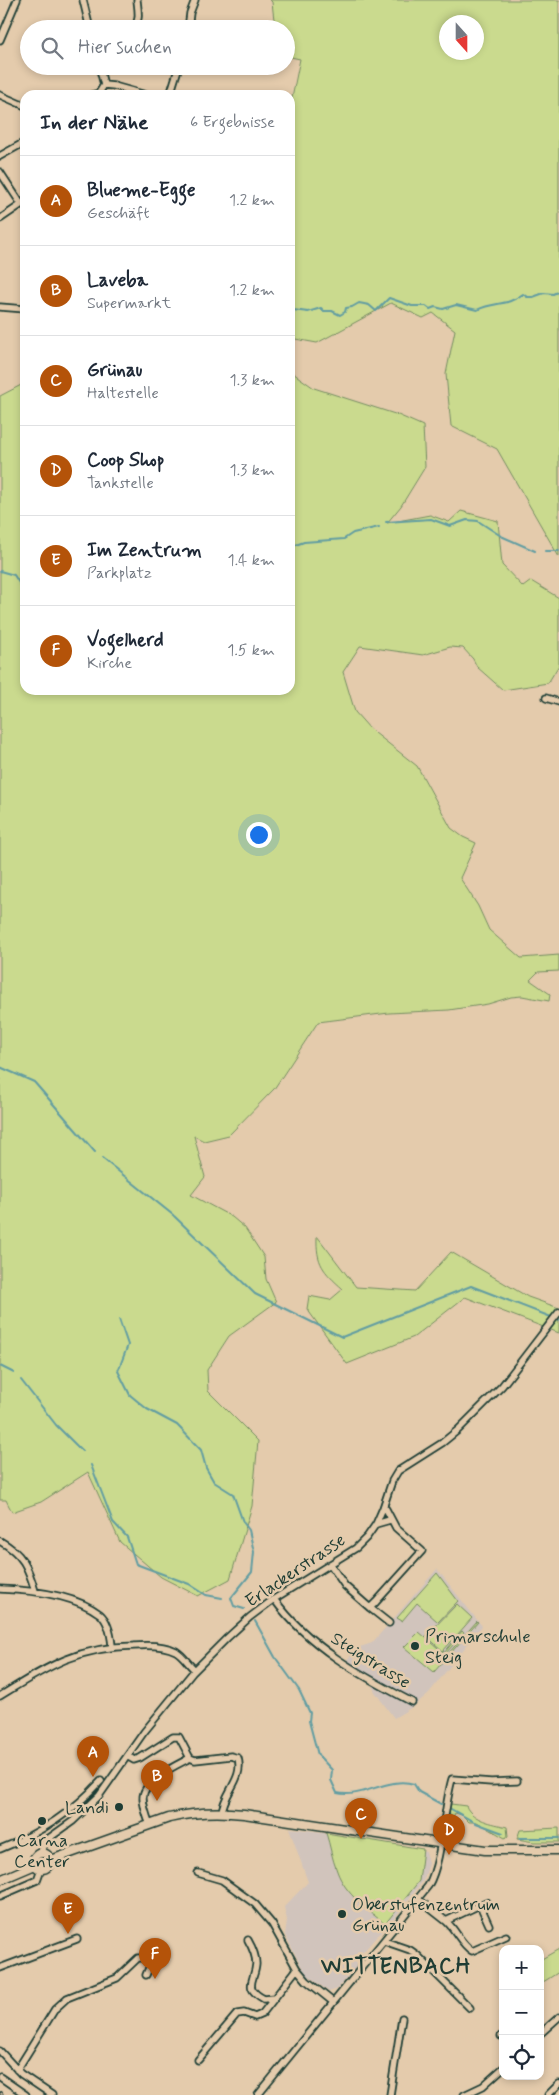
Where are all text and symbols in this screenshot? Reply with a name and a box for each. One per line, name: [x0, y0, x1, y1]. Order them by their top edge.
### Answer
north arrow: [439, 15, 484, 60]
search box: [20, 20, 295, 75]
icon: search: [38, 34, 66, 62]
text: Hier suchen: [78, 35, 172, 60]
text: In der Nähe: [40, 109, 148, 137]
text: 6 Ergebnisse: [190, 112, 275, 133]
text: Blueme-Egge: [87, 178, 196, 203]
text: A: [51, 190, 61, 211]
text: 1.2 km: [229, 190, 275, 211]
text: Geschäft: [87, 203, 149, 224]
text: Laveba: [87, 268, 148, 293]
text: B: [51, 280, 61, 301]
text: 1.2 km: [229, 280, 275, 301]
text: Supermarkt: [87, 293, 171, 314]
text: Grünau: [87, 358, 142, 383]
text: C: [50, 370, 62, 391]
text: 1.3 km: [230, 370, 275, 391]
text: Haltestelle: [87, 383, 159, 404]
text: Coop Shop: [87, 448, 164, 473]
text: D: [50, 460, 62, 481]
text: 1.3 km: [230, 460, 275, 481]
text: Tankstelle: [87, 473, 154, 494]
text: Im Zentrum: [87, 538, 202, 563]
text: E: [51, 550, 61, 571]
text: 1.4 km: [228, 550, 275, 571]
text: Parkplatz: [87, 563, 152, 584]
text: Vogelherd: [87, 628, 164, 653]
text: F: [52, 640, 60, 661]
text: 1.5 km: [227, 640, 275, 661]
text: Kirche: [87, 653, 132, 674]
your location: [246, 822, 272, 848]
street label: Erlackerstrasse: [241, 1528, 350, 1613]
place label: Primarschule Steig: [425, 1625, 531, 1670]
street label: Steigstrasse: [326, 1627, 415, 1695]
marker: Primarschule Steig: [409, 1640, 421, 1652]
pin: A: [77, 1736, 109, 1777]
pin: B: [141, 1760, 173, 1801]
place label: Landi: [65, 1796, 109, 1820]
pin: C: [345, 1798, 377, 1839]
marker: Landi: [113, 1801, 125, 1813]
pin: D: [433, 1814, 465, 1855]
marker: Carna Center: [36, 1815, 48, 1827]
place label: Carna Center: [14, 1829, 70, 1874]
pin: E: [52, 1893, 84, 1934]
place label: Oberstufenzentrum Grünau: [352, 1893, 500, 1938]
marker: Oberstufenzentrum Grünau: [336, 1908, 348, 1920]
pin: F: [139, 1938, 171, 1979]
map controls: [499, 1945, 544, 2080]
button: +: [499, 1945, 544, 1990]
district label: WITTENBACH: [320, 1953, 471, 1981]
button: −: [499, 1990, 544, 2035]
button: locate: [499, 2035, 544, 2080]

